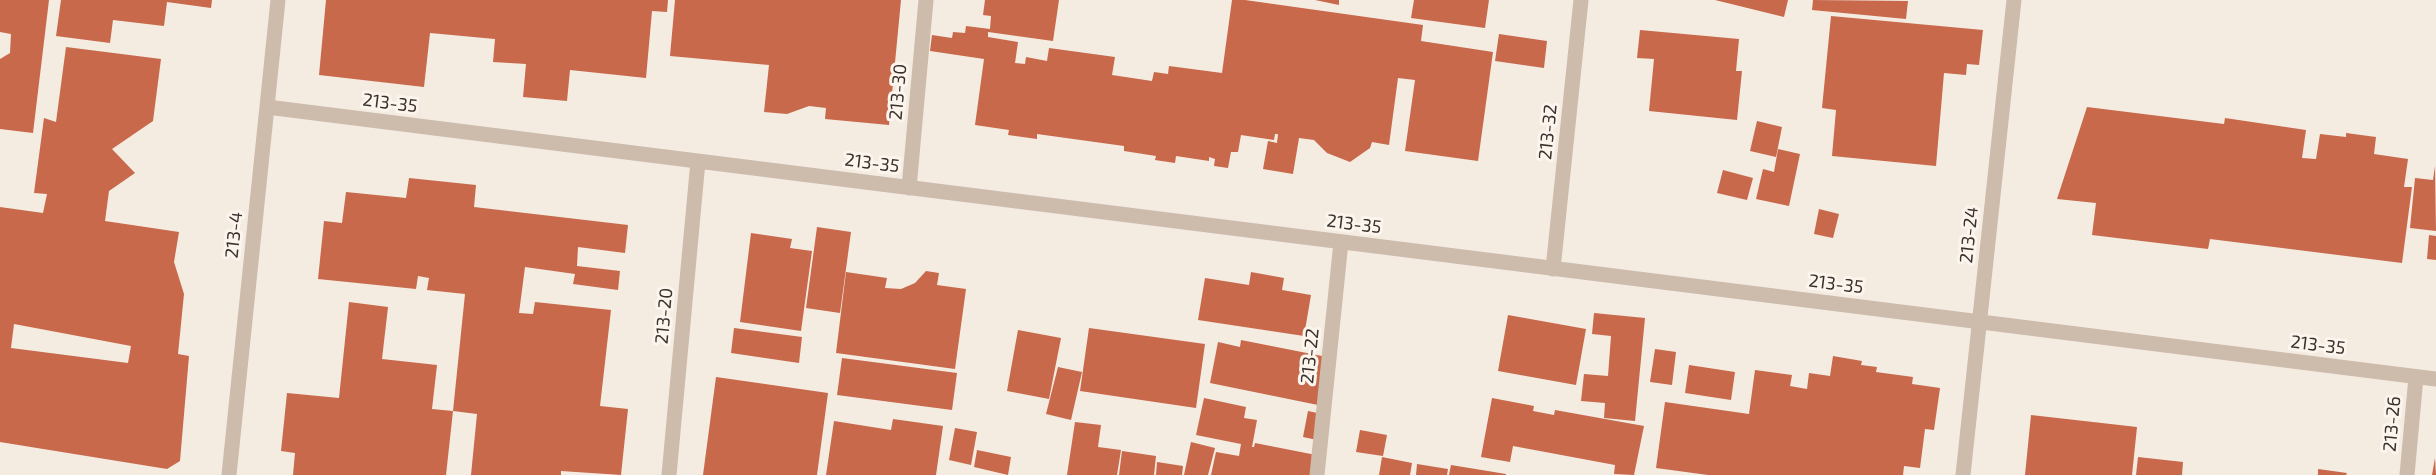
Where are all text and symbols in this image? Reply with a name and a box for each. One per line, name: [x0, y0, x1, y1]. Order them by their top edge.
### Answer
street label: 213-30: [885, 63, 911, 121]
street label: 213-35: [361, 89, 419, 117]
street label: 213-32: [1534, 103, 1562, 161]
street label: 213-35: [843, 149, 901, 177]
street label: 213-24: [1955, 206, 1983, 264]
street label: 213-35: [1325, 210, 1383, 238]
street label: 213-4: [221, 211, 247, 259]
street label: 213-35: [1807, 270, 1865, 298]
street label: 213-20: [651, 287, 677, 345]
street label: 213-22: [1296, 327, 1324, 385]
street label: 213-35: [2289, 331, 2347, 359]
street label: 213-26: [2379, 395, 2405, 453]

